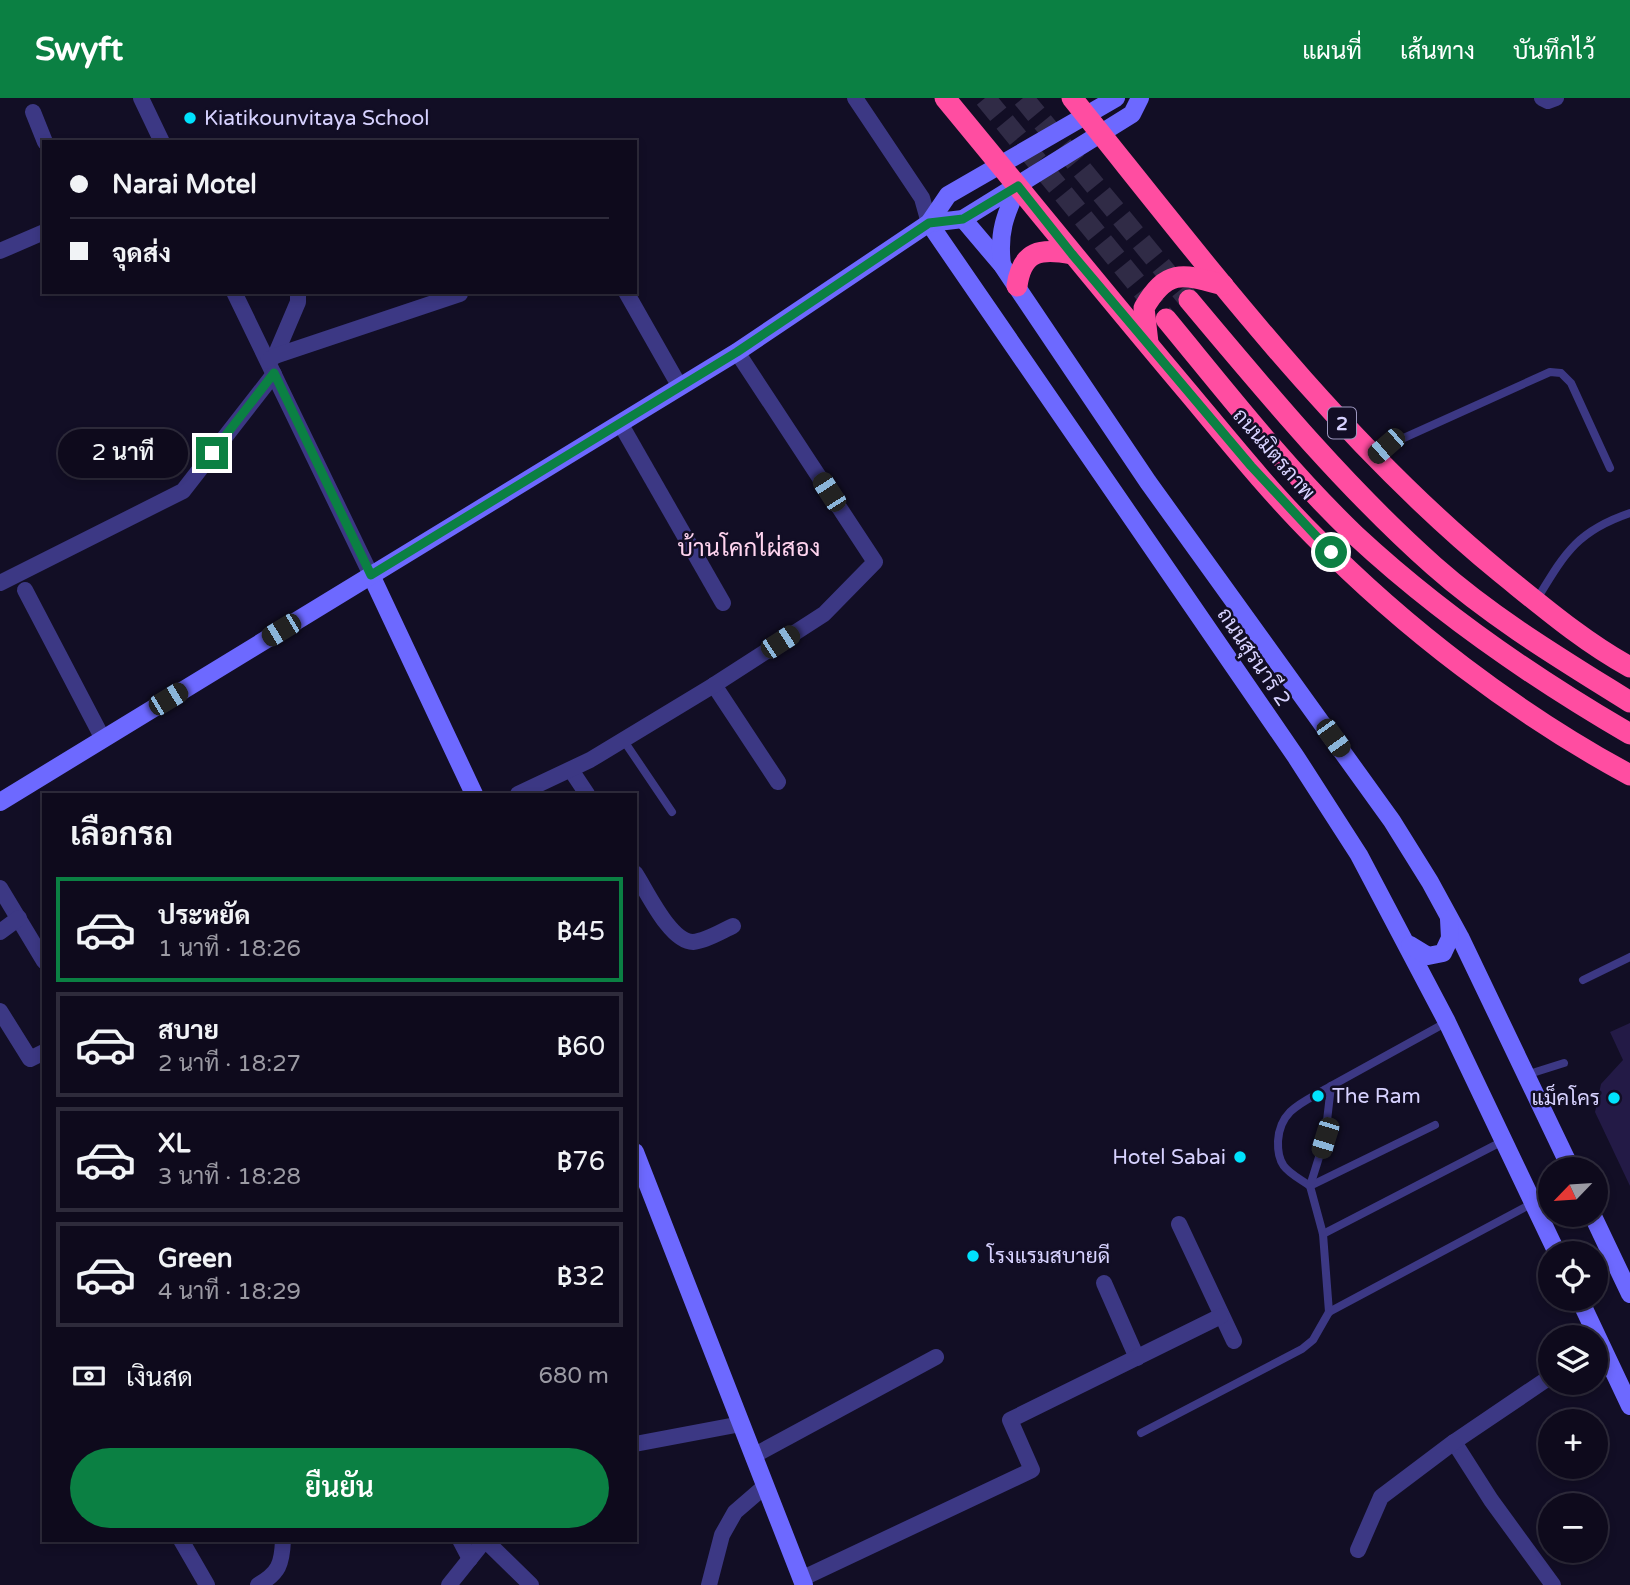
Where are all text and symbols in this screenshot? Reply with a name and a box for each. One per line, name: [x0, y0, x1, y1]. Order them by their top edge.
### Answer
text: Swyft: [35, 30, 123, 69]
text: แผนที่: [1302, 37, 1362, 66]
text: เส้นทาง: [1400, 37, 1475, 66]
text: บันทึกไว้: [1513, 37, 1595, 66]
place label: Kiatikounvitaya School: [204, 106, 430, 131]
marker: Kiatikounvitaya School: [182, 110, 198, 126]
text: Narai Motel: [112, 169, 257, 200]
text: จุดส่ง: [112, 238, 171, 269]
street label: ถนนมิตรภาพ: [1227, 403, 1320, 505]
road number: 2: [1328, 408, 1356, 438]
car: [1364, 424, 1409, 468]
callout: 2 นาที: [58, 428, 188, 478]
route end: [196, 437, 228, 469]
text: 2 นาที: [92, 439, 154, 467]
car: [809, 469, 850, 515]
district label: บ้านโคกไผ่สอง: [678, 532, 821, 563]
route start: [1315, 536, 1347, 568]
street label: ถนนสุรนารี 2: [1211, 603, 1297, 712]
car: [258, 610, 305, 650]
car: [757, 622, 804, 662]
car: [145, 679, 192, 719]
car: [1313, 715, 1354, 761]
text: เลือกรถ: [70, 816, 173, 854]
icon: car: [74, 898, 137, 961]
text: ประหยัด: [158, 900, 251, 931]
text: ฿45: [557, 916, 605, 947]
text: 1 นาที · 18:26: [158, 935, 301, 963]
icon: car: [74, 1013, 137, 1076]
text: สบาย: [158, 1015, 219, 1046]
text: ฿60: [557, 1031, 605, 1062]
text: 2 นาที · 18:27: [158, 1050, 301, 1078]
place label: แม็คโคร: [1531, 1083, 1600, 1111]
place label: The Ram: [1332, 1084, 1421, 1109]
marker: The Ram: [1310, 1088, 1326, 1104]
marker: แม็คโคร: [1606, 1090, 1622, 1106]
car: [1309, 1115, 1342, 1161]
icon: car: [74, 1128, 137, 1191]
text: XL: [158, 1128, 190, 1159]
place label: Hotel Sabai: [1112, 1145, 1226, 1170]
text: ฿76: [557, 1146, 605, 1177]
marker: Hotel Sabai: [1232, 1149, 1248, 1165]
north arrow: [1538, 1157, 1608, 1227]
map controls: [1538, 1157, 1608, 1563]
text: 3 นาที · 18:28: [158, 1163, 301, 1191]
button: locate: [1538, 1241, 1608, 1311]
icon: car: [74, 1243, 137, 1306]
text: Green: [158, 1243, 233, 1274]
place label: โรงแรมสบายดี: [986, 1243, 1110, 1269]
marker: โรงแรมสบายดี: [965, 1248, 981, 1264]
text: ฿32: [557, 1261, 605, 1292]
text: 4 นาที · 18:29: [158, 1278, 301, 1306]
button: layers: [1538, 1325, 1608, 1395]
icon: cash: [70, 1357, 108, 1395]
text: เงินสด: [126, 1362, 193, 1393]
text: 680 m: [539, 1362, 609, 1390]
button: +: [1538, 1409, 1608, 1479]
button: ยืนยัน: [70, 1448, 609, 1528]
button: −: [1538, 1493, 1608, 1563]

